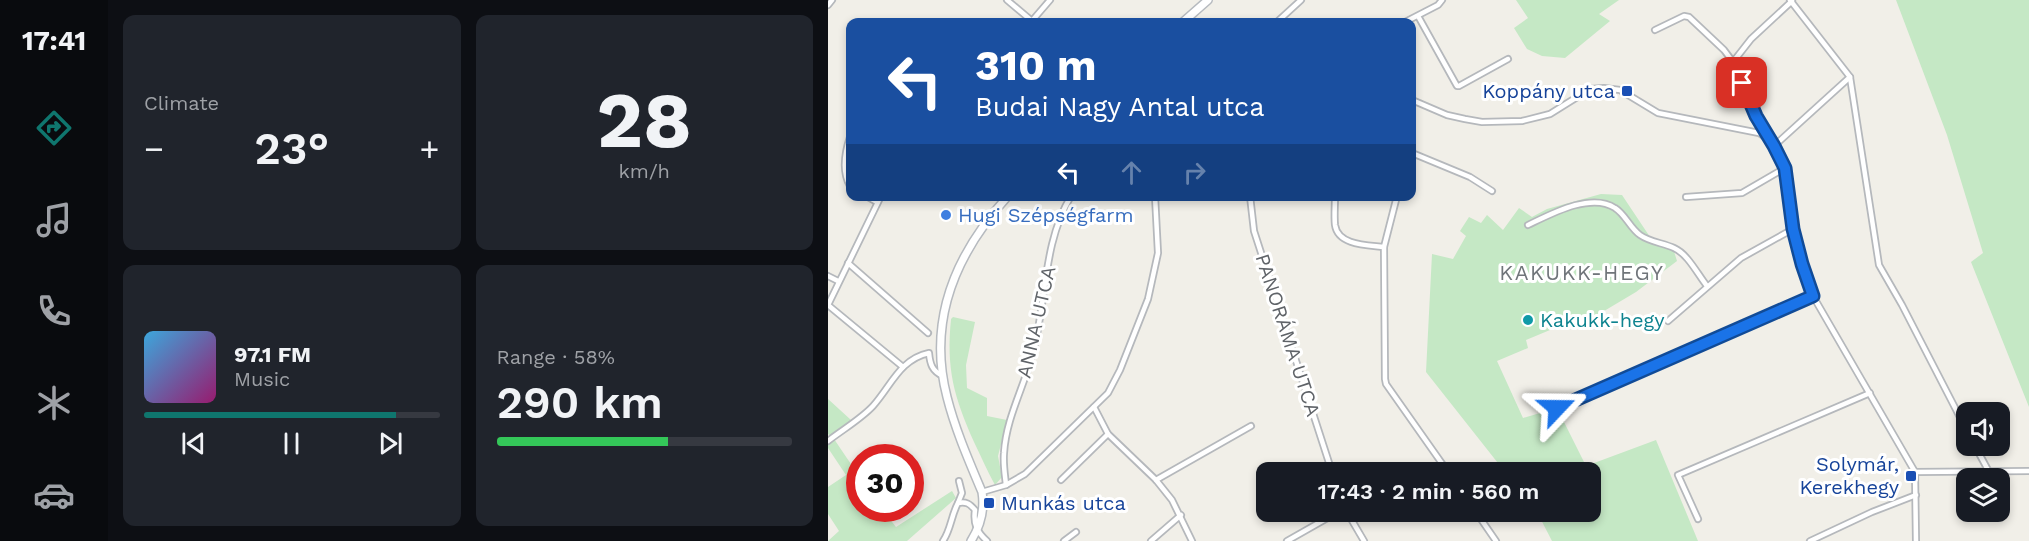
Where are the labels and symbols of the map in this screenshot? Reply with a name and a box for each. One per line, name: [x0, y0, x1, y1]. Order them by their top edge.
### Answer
pin: [1716, 57, 1767, 108]
place label: Koppány utca: [1482, 79, 1615, 103]
marker: Koppány utca: [1620, 84, 1634, 98]
place label: Hugi Szépségfarm: [958, 203, 1133, 227]
marker: Hugi Szépségfarm: [939, 208, 953, 222]
street label: PANORÁMA UTCA: [1250, 251, 1326, 419]
district label: KAKUKK-HEGY: [1499, 260, 1665, 285]
street label: ANNA UTCA: [1011, 264, 1061, 380]
place label: Kakukk-hegy: [1540, 308, 1665, 332]
marker: Kakukk-hegy: [1521, 313, 1535, 327]
position arrow: [1525, 376, 1589, 440]
speed limit sign: 30: [846, 444, 924, 522]
place label: Solymár, Kerekhegy: [1800, 452, 1900, 499]
marker: Solymár, Kerekhegy: [1904, 469, 1918, 483]
place label: Munkás utca: [1001, 491, 1126, 515]
marker: Munkás utca: [982, 496, 996, 510]

